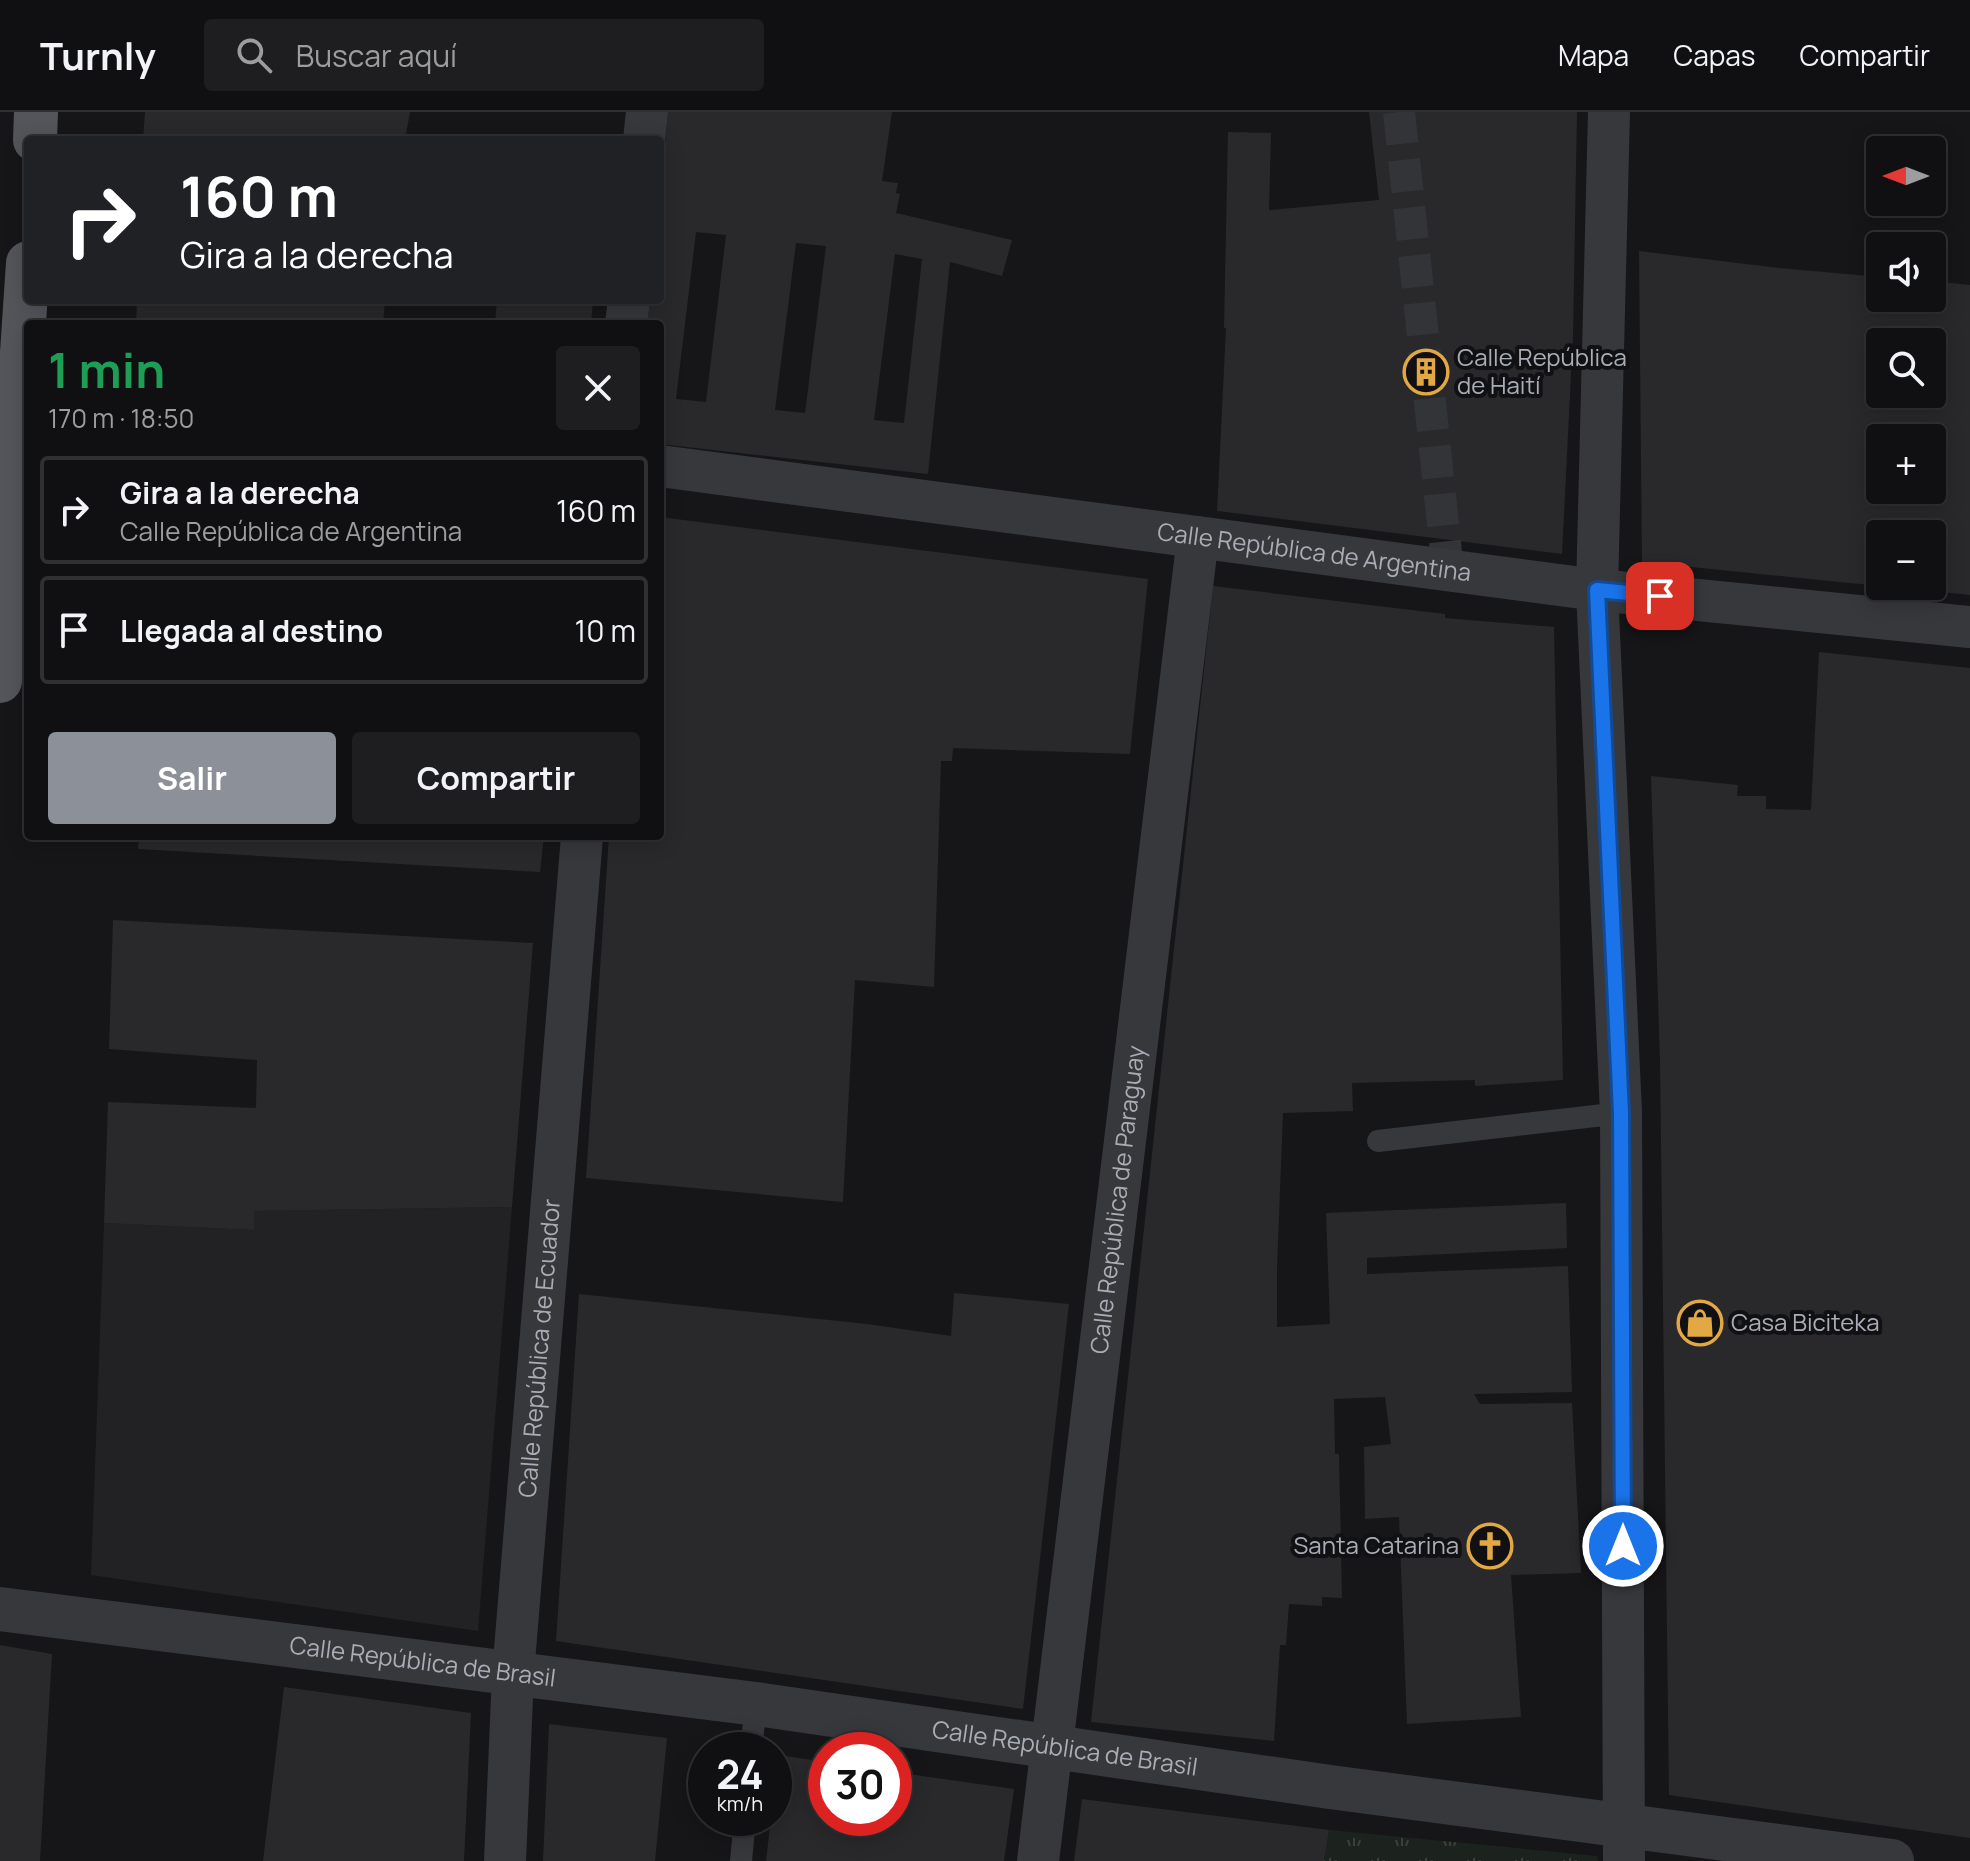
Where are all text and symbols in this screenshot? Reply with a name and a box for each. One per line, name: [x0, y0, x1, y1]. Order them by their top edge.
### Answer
search box: [204, 19, 764, 91]
text: Turnly: [40, 29, 156, 81]
icon: search: [232, 33, 276, 77]
text: Buscar aquí: [296, 35, 457, 76]
text: Mapa: [1558, 36, 1629, 74]
text: Capas: [1673, 36, 1756, 74]
text: Compartir: [1800, 36, 1930, 74]
north arrow: [1866, 136, 1946, 216]
map controls: [1866, 136, 1946, 600]
text: 160 m: [180, 157, 338, 234]
icon: right: [48, 168, 152, 272]
text: Gira a la derecha: [180, 230, 453, 279]
button: sound: [1866, 232, 1946, 312]
button: search: [1866, 328, 1946, 408]
text: 1 min: [48, 337, 165, 402]
place label: Calle República de Haití: [1457, 340, 1627, 401]
button: close: [556, 346, 640, 430]
building icon: Calle República de Haití: [1402, 348, 1450, 396]
text: 170 m · 18:50: [48, 400, 194, 436]
button: +: [1866, 424, 1946, 504]
text: Gira a la derecha: [120, 472, 360, 513]
icon: right: [52, 488, 96, 532]
text: 160 m: [556, 490, 636, 531]
text: Calle República de Argentina: [120, 513, 462, 549]
street label: Calle República de Argentina: [1156, 514, 1473, 588]
button: −: [1866, 520, 1946, 600]
pin: [1626, 562, 1694, 630]
icon: arrive: [1638, 574, 1682, 618]
icon: arrive: [52, 608, 96, 652]
text: Llegada al destino: [120, 610, 383, 651]
text: 10 m: [575, 610, 636, 651]
button: Salir: [48, 732, 336, 824]
button: Compartir: [352, 732, 640, 824]
street label: Calle República de Paraguay: [1081, 1043, 1151, 1356]
street label: Calle República de Ecuador: [510, 1197, 567, 1499]
shop icon: Casa Biciteka: [1676, 1299, 1724, 1347]
place label: Casa Biciteka: [1731, 1305, 1879, 1338]
position arrow: [1581, 1504, 1665, 1588]
church icon: Santa Catarina: [1466, 1522, 1514, 1570]
place label: Santa Catarina: [1294, 1528, 1459, 1561]
street label: Calle República de Brasil: [288, 1628, 558, 1694]
street label: Calle República de Brasil: [930, 1712, 1200, 1783]
speed limit sign: 30: [808, 1732, 912, 1836]
text: 24: [716, 1746, 764, 1801]
text: km/h: [717, 1790, 763, 1817]

